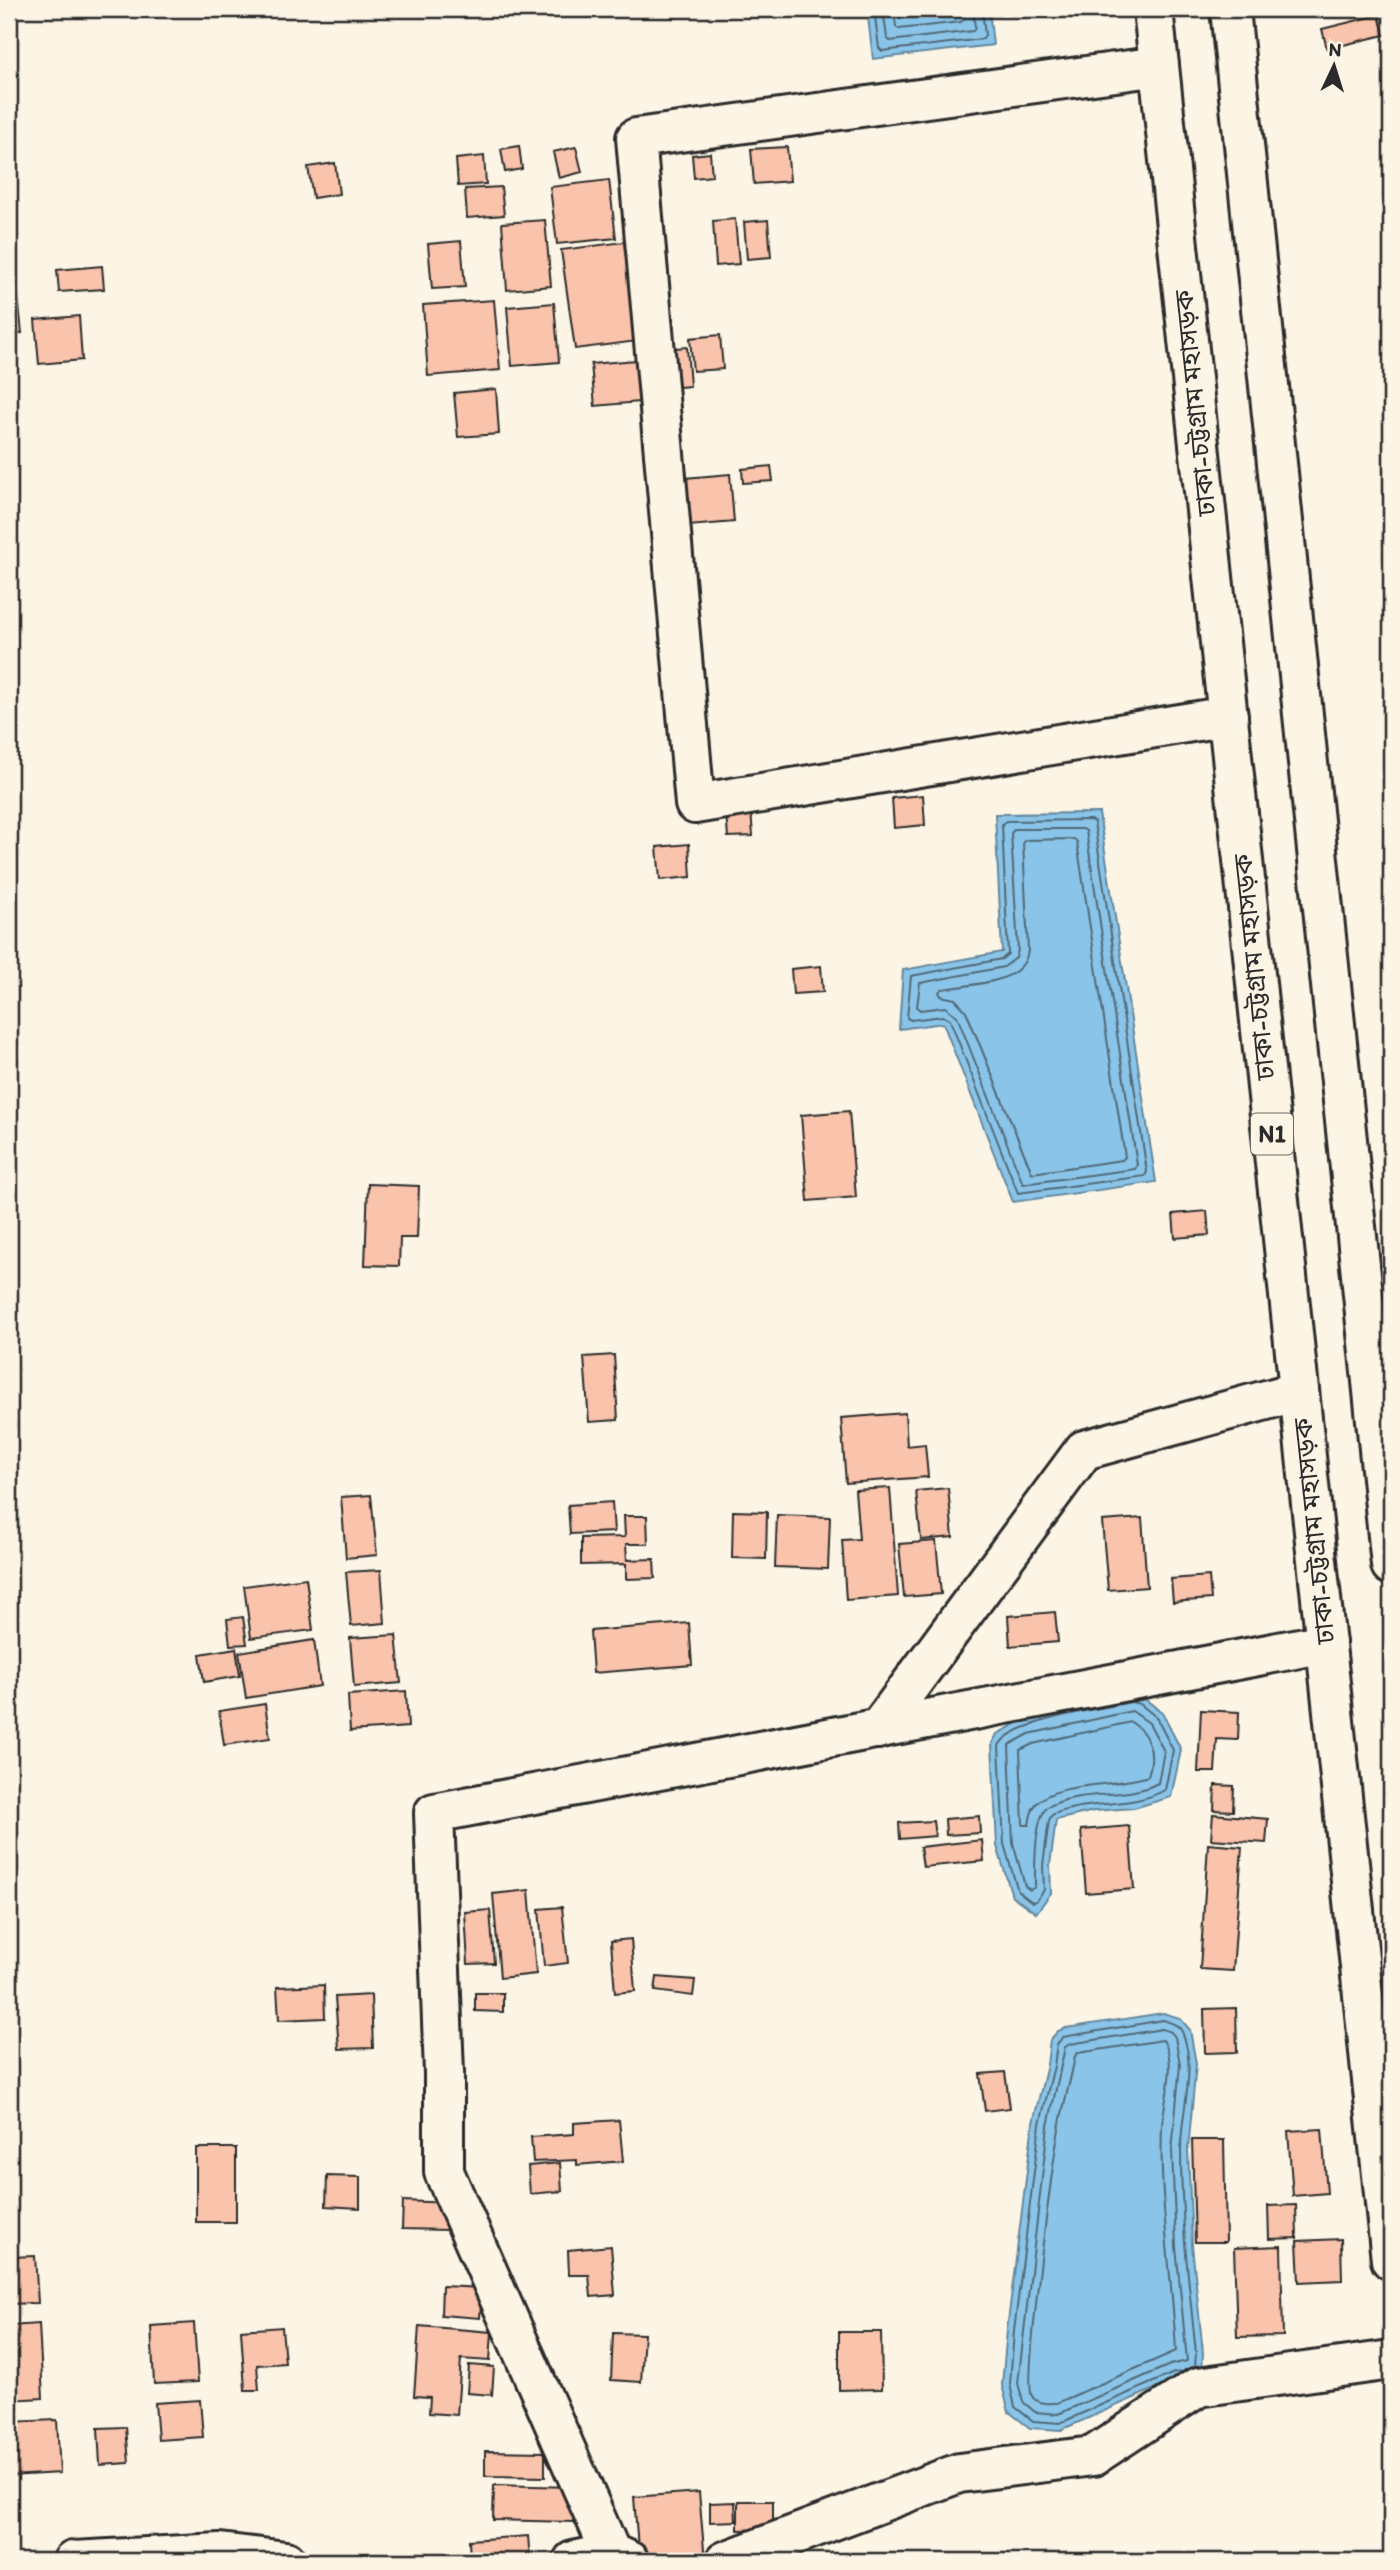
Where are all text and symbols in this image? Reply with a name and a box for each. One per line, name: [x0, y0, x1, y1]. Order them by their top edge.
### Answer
north arrow: [1298, 32, 1368, 102]
text: N: [1328, 38, 1342, 61]
street label: ঢাকা-চট্টগ্রাম মহাসড়ক: [1167, 287, 1223, 519]
street label: ঢাকা-চট্টগ্রাম মহাসড়ক: [1226, 851, 1282, 1083]
road number: N1: [1251, 1114, 1293, 1154]
street label: ঢাকা-চট্টগ্রাম মহাসড়ক: [1286, 1415, 1342, 1647]

